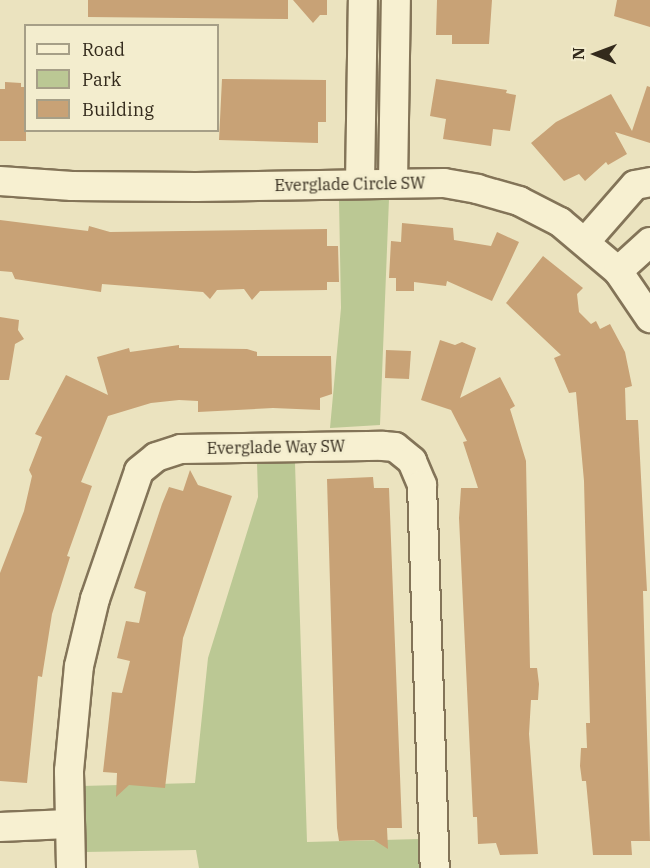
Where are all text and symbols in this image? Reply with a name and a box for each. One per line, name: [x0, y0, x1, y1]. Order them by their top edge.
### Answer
legend: [24, 24, 219, 132]
north arrow: [566, 24, 626, 84]
text: Road: [82, 38, 125, 61]
text: N: [568, 47, 588, 60]
text: Park: [82, 68, 121, 91]
text: Building: [82, 98, 154, 121]
street label: Everglade Circle SW: [274, 173, 426, 195]
street label: Everglade Way SW: [207, 436, 345, 458]

